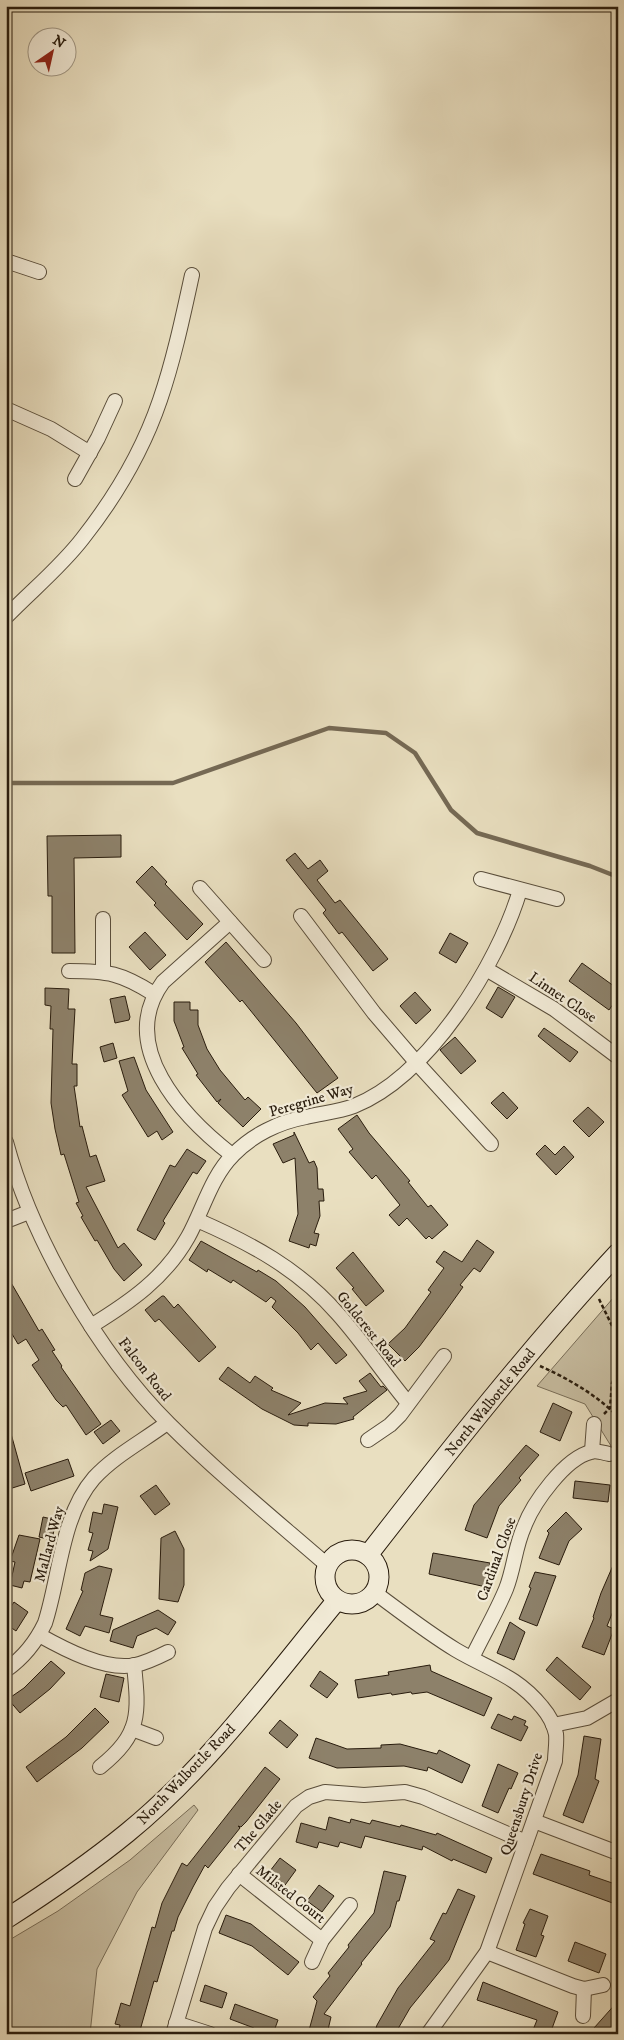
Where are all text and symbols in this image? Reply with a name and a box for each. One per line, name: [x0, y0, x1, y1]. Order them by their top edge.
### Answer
north arrow: [28, 28, 78, 78]
text: N: [49, 31, 69, 53]
street label: Linnet Close: [525, 968, 600, 1027]
street label: Peregrine Way: [267, 1079, 356, 1122]
street label: Goldcrest Road: [332, 1288, 405, 1371]
street label: Falcon Road: [114, 1334, 176, 1405]
street label: North Walbottle Road: [441, 1344, 540, 1460]
street label: Mallard Way: [30, 1503, 69, 1584]
street label: Cardinal Close: [472, 1515, 520, 1604]
street label: North Walbottle Road: [133, 1719, 240, 1829]
street label: Queensbury Drive: [496, 1750, 547, 1858]
street label: The Glade: [231, 1796, 286, 1857]
street label: Milsted Court: [252, 1861, 330, 1928]

